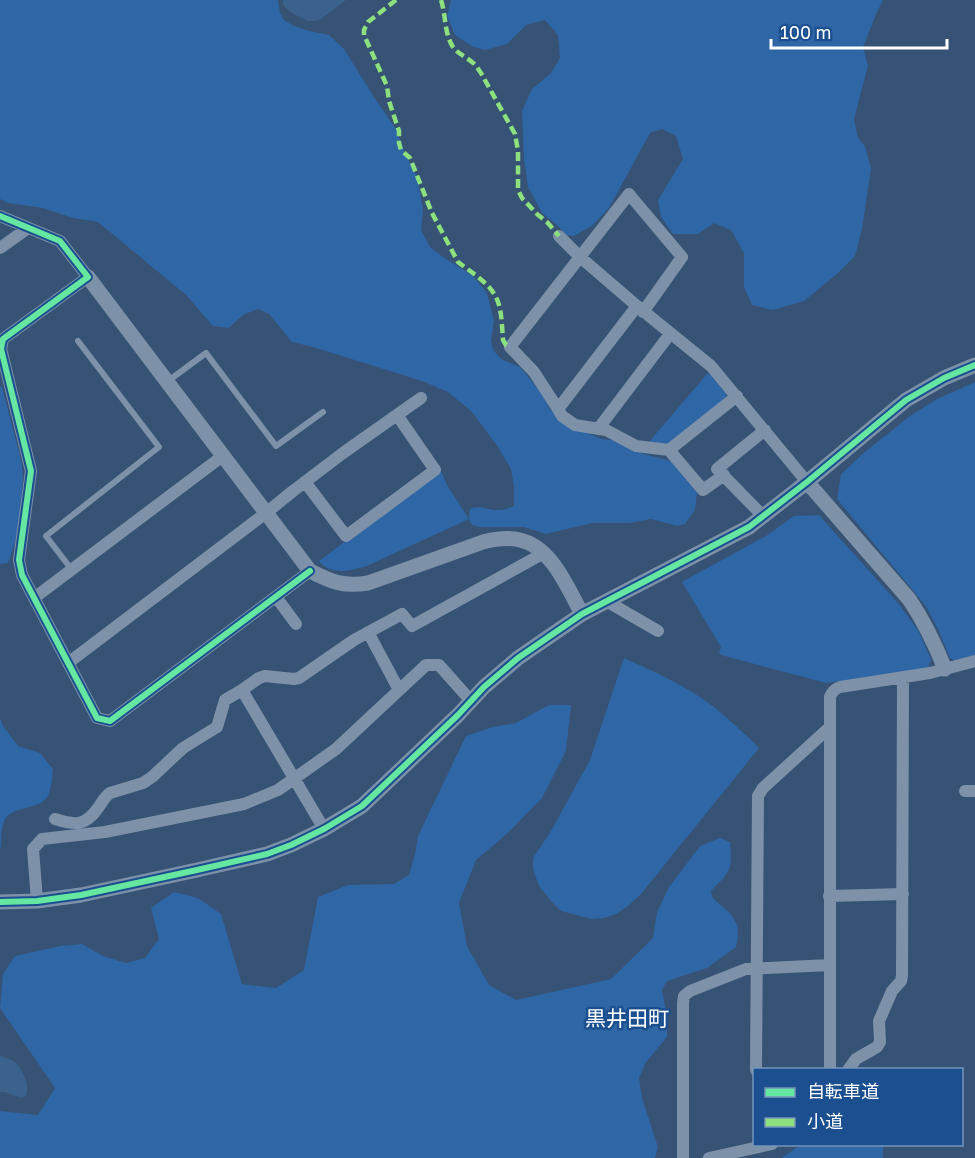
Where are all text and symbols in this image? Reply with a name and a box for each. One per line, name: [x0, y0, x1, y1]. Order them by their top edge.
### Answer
scale bar: [771, 12, 946, 50]
text: 100 m: [780, 21, 831, 43]
district label: 黒井田町: [585, 1005, 669, 1031]
legend: [753, 1068, 963, 1146]
text: 自転車道: [807, 1080, 879, 1102]
text: 小道: [807, 1110, 843, 1132]

